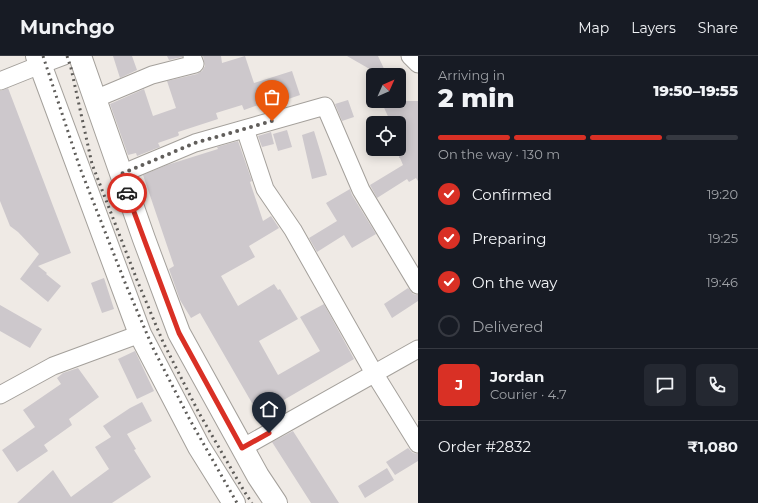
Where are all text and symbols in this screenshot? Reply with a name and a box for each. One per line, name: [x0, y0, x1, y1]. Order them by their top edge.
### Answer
text: Munchgo: [20, 16, 115, 39]
text: Map: [578, 19, 609, 37]
text: Layers: [631, 19, 676, 37]
text: Share: [698, 19, 738, 37]
text: Arriving in: [438, 67, 505, 83]
north arrow: [366, 68, 406, 108]
map controls: [366, 68, 406, 156]
pin: [255, 80, 289, 121]
text: 19:50–19:55: [653, 81, 738, 100]
text: 2 min: [438, 82, 515, 114]
icon: bag: [261, 86, 283, 108]
button: locate: [366, 116, 406, 156]
text: On the way · 130 m: [438, 146, 560, 162]
courier: [107, 173, 147, 213]
icon: car: [116, 182, 138, 204]
icon: check: [438, 183, 460, 205]
text: Confirmed: [472, 185, 552, 204]
text: 19:20: [707, 186, 738, 202]
icon: check: [438, 227, 460, 249]
text: Preparing: [472, 229, 547, 248]
text: 19:25: [708, 230, 738, 246]
icon: check: [438, 271, 460, 293]
text: On the way: [472, 273, 557, 292]
text: 19:46: [706, 274, 738, 290]
text: Delivered: [472, 317, 544, 336]
button: chat: [644, 364, 686, 406]
button: phone: [696, 364, 738, 406]
text: Jordan: [490, 367, 544, 386]
text: J: [455, 375, 463, 394]
text: Courier · 4.7: [490, 386, 567, 402]
pin: [252, 392, 286, 433]
icon: home: [258, 398, 280, 420]
text: Order #2832: [438, 437, 531, 456]
text: ₹1,080: [687, 437, 738, 456]

